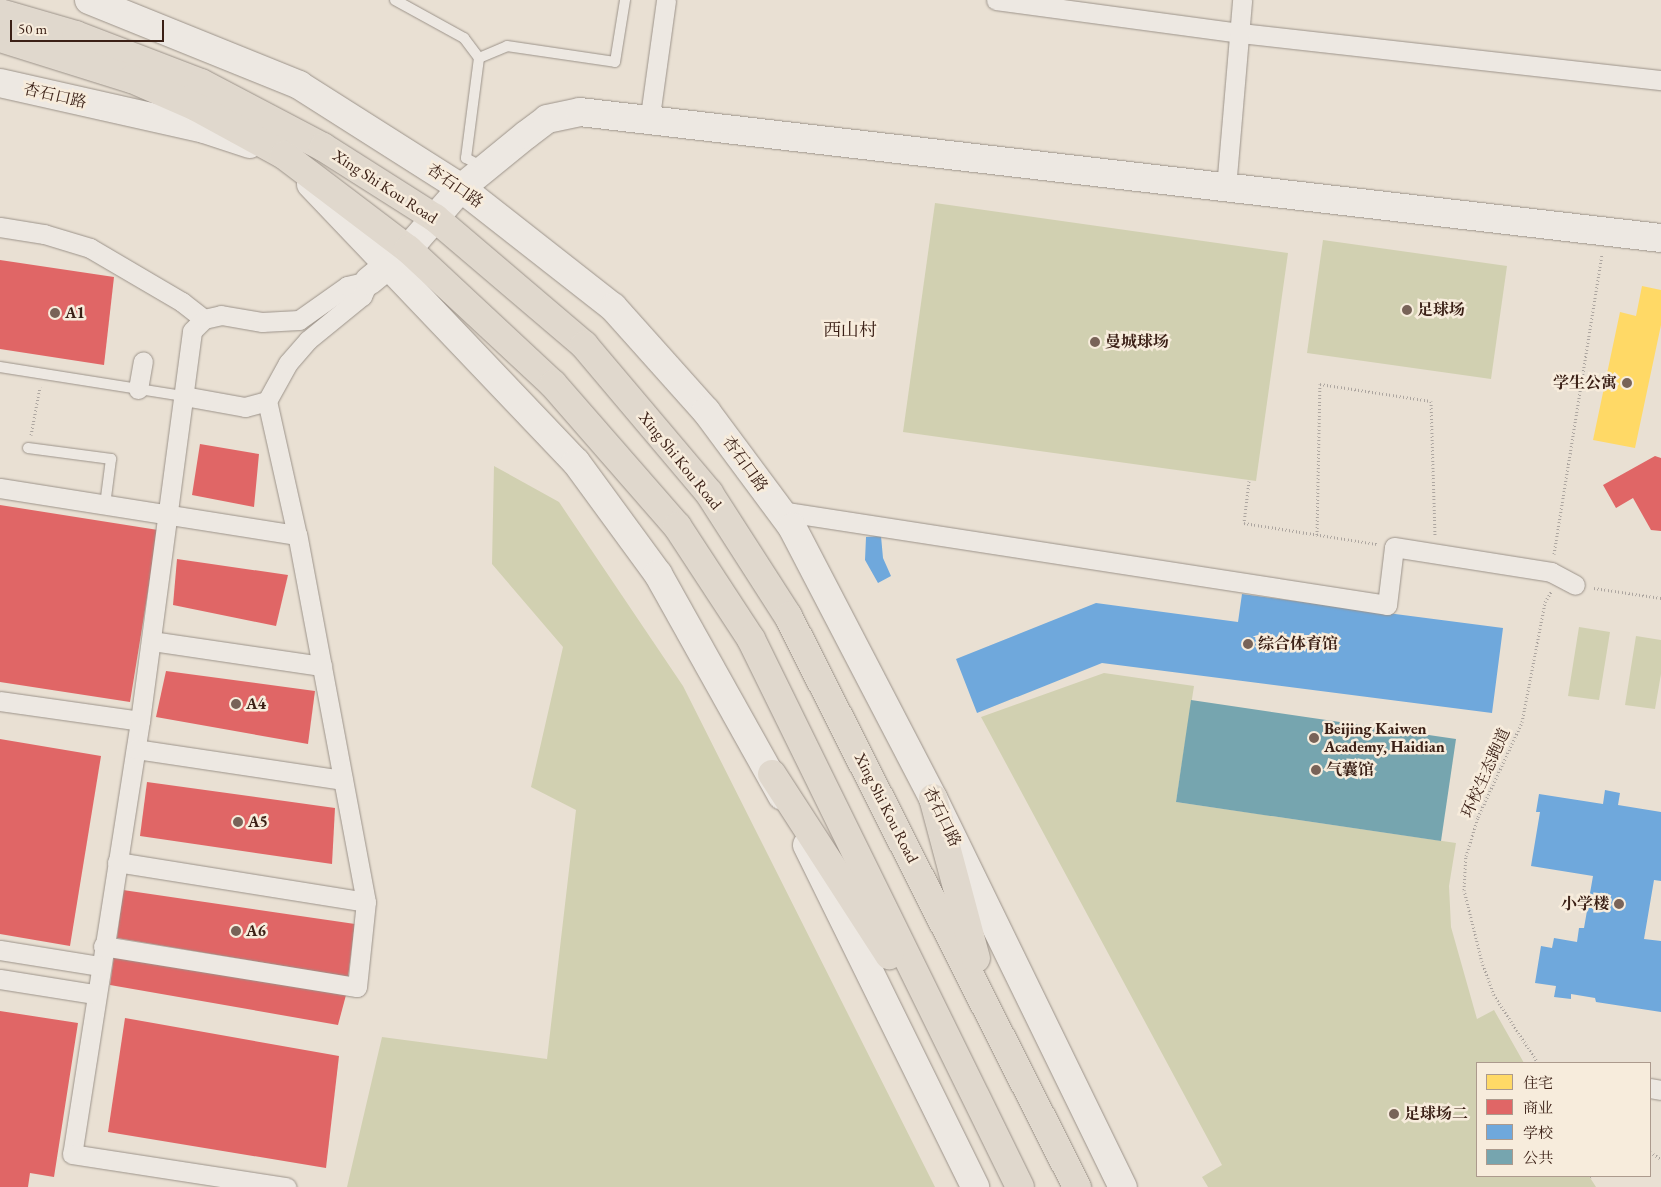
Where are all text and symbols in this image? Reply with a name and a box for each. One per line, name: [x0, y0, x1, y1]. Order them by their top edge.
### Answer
scale bar: [12, 10, 166, 42]
text: 50 m: [18, 19, 47, 38]
street label: 杏石口路: [22, 79, 88, 113]
street label: Xing Shi Kou Road: [329, 146, 441, 228]
street label: 杏石口路: [423, 160, 487, 212]
place label: 足球场: [1417, 300, 1465, 320]
place label: A1: [65, 303, 85, 323]
marker: 足球场: [1401, 304, 1413, 316]
marker: A1: [49, 307, 61, 319]
district label: 西山村: [823, 319, 877, 341]
place label: 曼城球场: [1105, 332, 1169, 352]
marker: 曼城球场: [1089, 336, 1101, 348]
place label: 学生公寓: [1553, 373, 1617, 393]
marker: 学生公寓: [1621, 377, 1633, 389]
street label: Xing Shi Kou Road: [635, 408, 725, 514]
street label: 杏石口路: [718, 432, 772, 496]
place label: 综合体育馆: [1258, 634, 1338, 654]
marker: 综合体育馆: [1242, 638, 1254, 650]
place label: A4: [246, 694, 266, 714]
marker: A4: [230, 698, 242, 710]
place label: Beijing Kaiwen Academy, Haidian: [1324, 719, 1445, 757]
street label: 环校生态跑道: [1458, 725, 1514, 821]
marker: Beijing Kaiwen Academy, Haidian: [1308, 732, 1320, 744]
street label: Xing Shi Kou Road: [850, 750, 922, 866]
place label: 气囊馆: [1326, 760, 1374, 780]
marker: 气囊馆: [1310, 764, 1322, 776]
street label: 杏石口路: [919, 784, 965, 850]
place label: A5: [248, 812, 268, 832]
marker: A5: [232, 816, 244, 828]
place label: 小学楼: [1561, 894, 1609, 914]
marker: 小学楼: [1613, 898, 1625, 910]
place label: A6: [246, 921, 266, 941]
marker: A6: [230, 925, 242, 937]
legend: [1476, 1062, 1651, 1177]
text: 住宅: [1523, 1073, 1553, 1092]
text: 商业: [1523, 1098, 1553, 1117]
place label: 足球场二: [1404, 1104, 1468, 1124]
marker: 足球场二: [1388, 1108, 1400, 1120]
text: 学校: [1523, 1123, 1553, 1142]
text: 公共: [1523, 1148, 1553, 1167]

